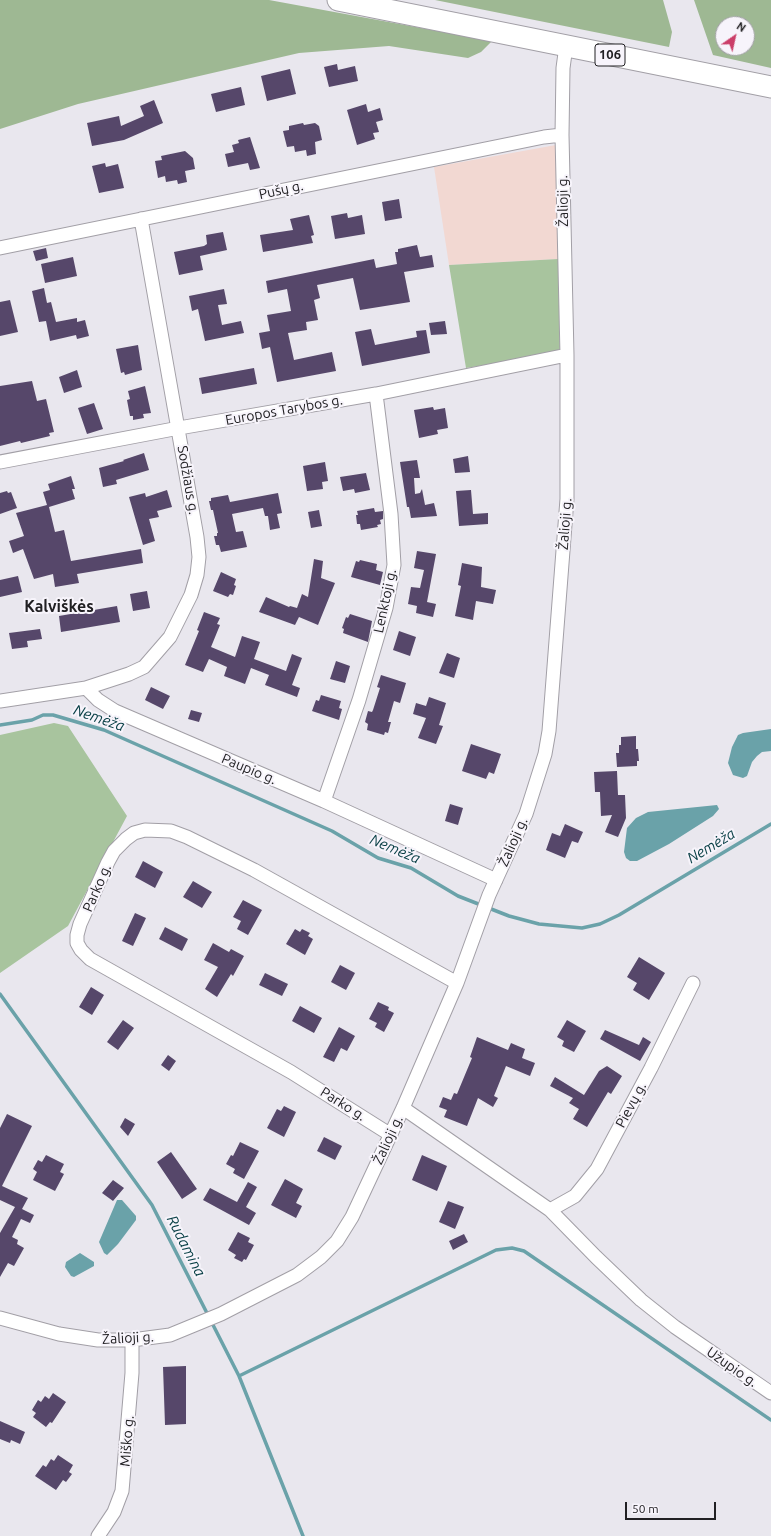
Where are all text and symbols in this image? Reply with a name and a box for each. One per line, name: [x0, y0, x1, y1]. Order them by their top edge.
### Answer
north arrow: [715, 16, 755, 56]
text: N: [734, 20, 748, 34]
road number: 106: [595, 44, 625, 66]
street label: Žalioji g.: [554, 175, 572, 227]
street label: Pušų g.: [257, 177, 305, 203]
street label: Europos Tarybos g.: [224, 391, 344, 429]
street label: Sodžiaus g.: [174, 444, 202, 516]
street label: Žalioji g.: [555, 498, 575, 550]
street label: Lenktoji g.: [370, 567, 400, 635]
district label: Kalviškės: [24, 597, 94, 617]
water label: Nemėža: [71, 701, 127, 735]
street label: Paupio g.: [219, 750, 279, 788]
street label: Žalioji g.: [495, 815, 531, 869]
water label: Nemėža: [684, 825, 738, 867]
water label: Nemėža: [367, 830, 423, 868]
street label: Parko g.: [79, 862, 115, 914]
street label: Pievų g.: [612, 1079, 650, 1131]
street label: Parko g.: [317, 1084, 369, 1124]
street label: Žalioji g.: [369, 1113, 407, 1167]
water label: Rudamina: [163, 1212, 209, 1280]
street label: Žalioji g.: [102, 1328, 154, 1348]
street label: Užupio g.: [703, 1343, 761, 1391]
street label: Miško g.: [116, 1415, 138, 1467]
scale bar: [627, 1494, 718, 1520]
text: 50 m: [632, 1502, 659, 1515]

